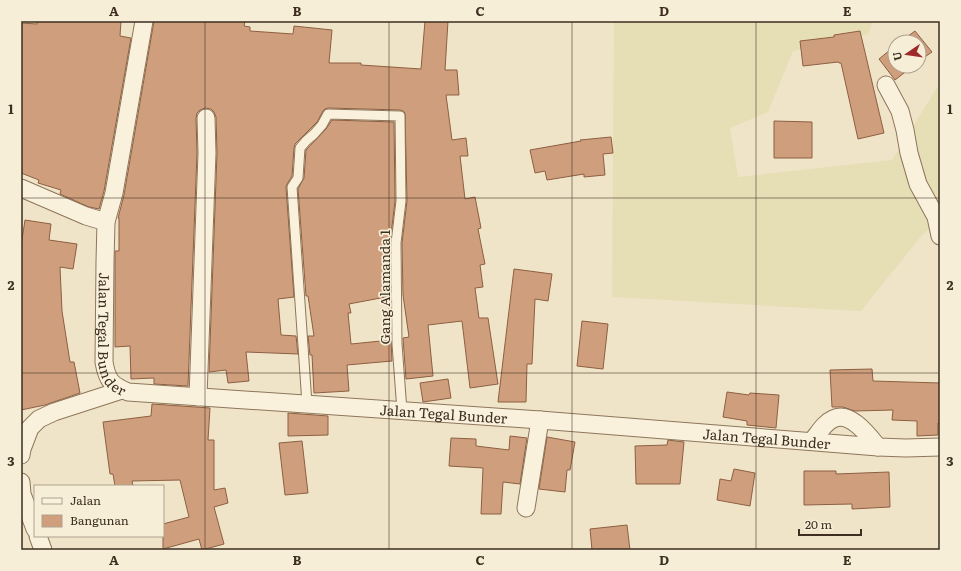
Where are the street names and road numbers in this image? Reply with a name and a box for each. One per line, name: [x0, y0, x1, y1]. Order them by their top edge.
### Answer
street label: Gang Alamanda 1: [374, 229, 394, 344]
street label: Jalan Tegal Bunder: [94, 272, 130, 400]
street label: Jalan Tegal Bunder: [379, 399, 508, 428]
street label: Jalan Tegal Bunder: [702, 423, 832, 453]

